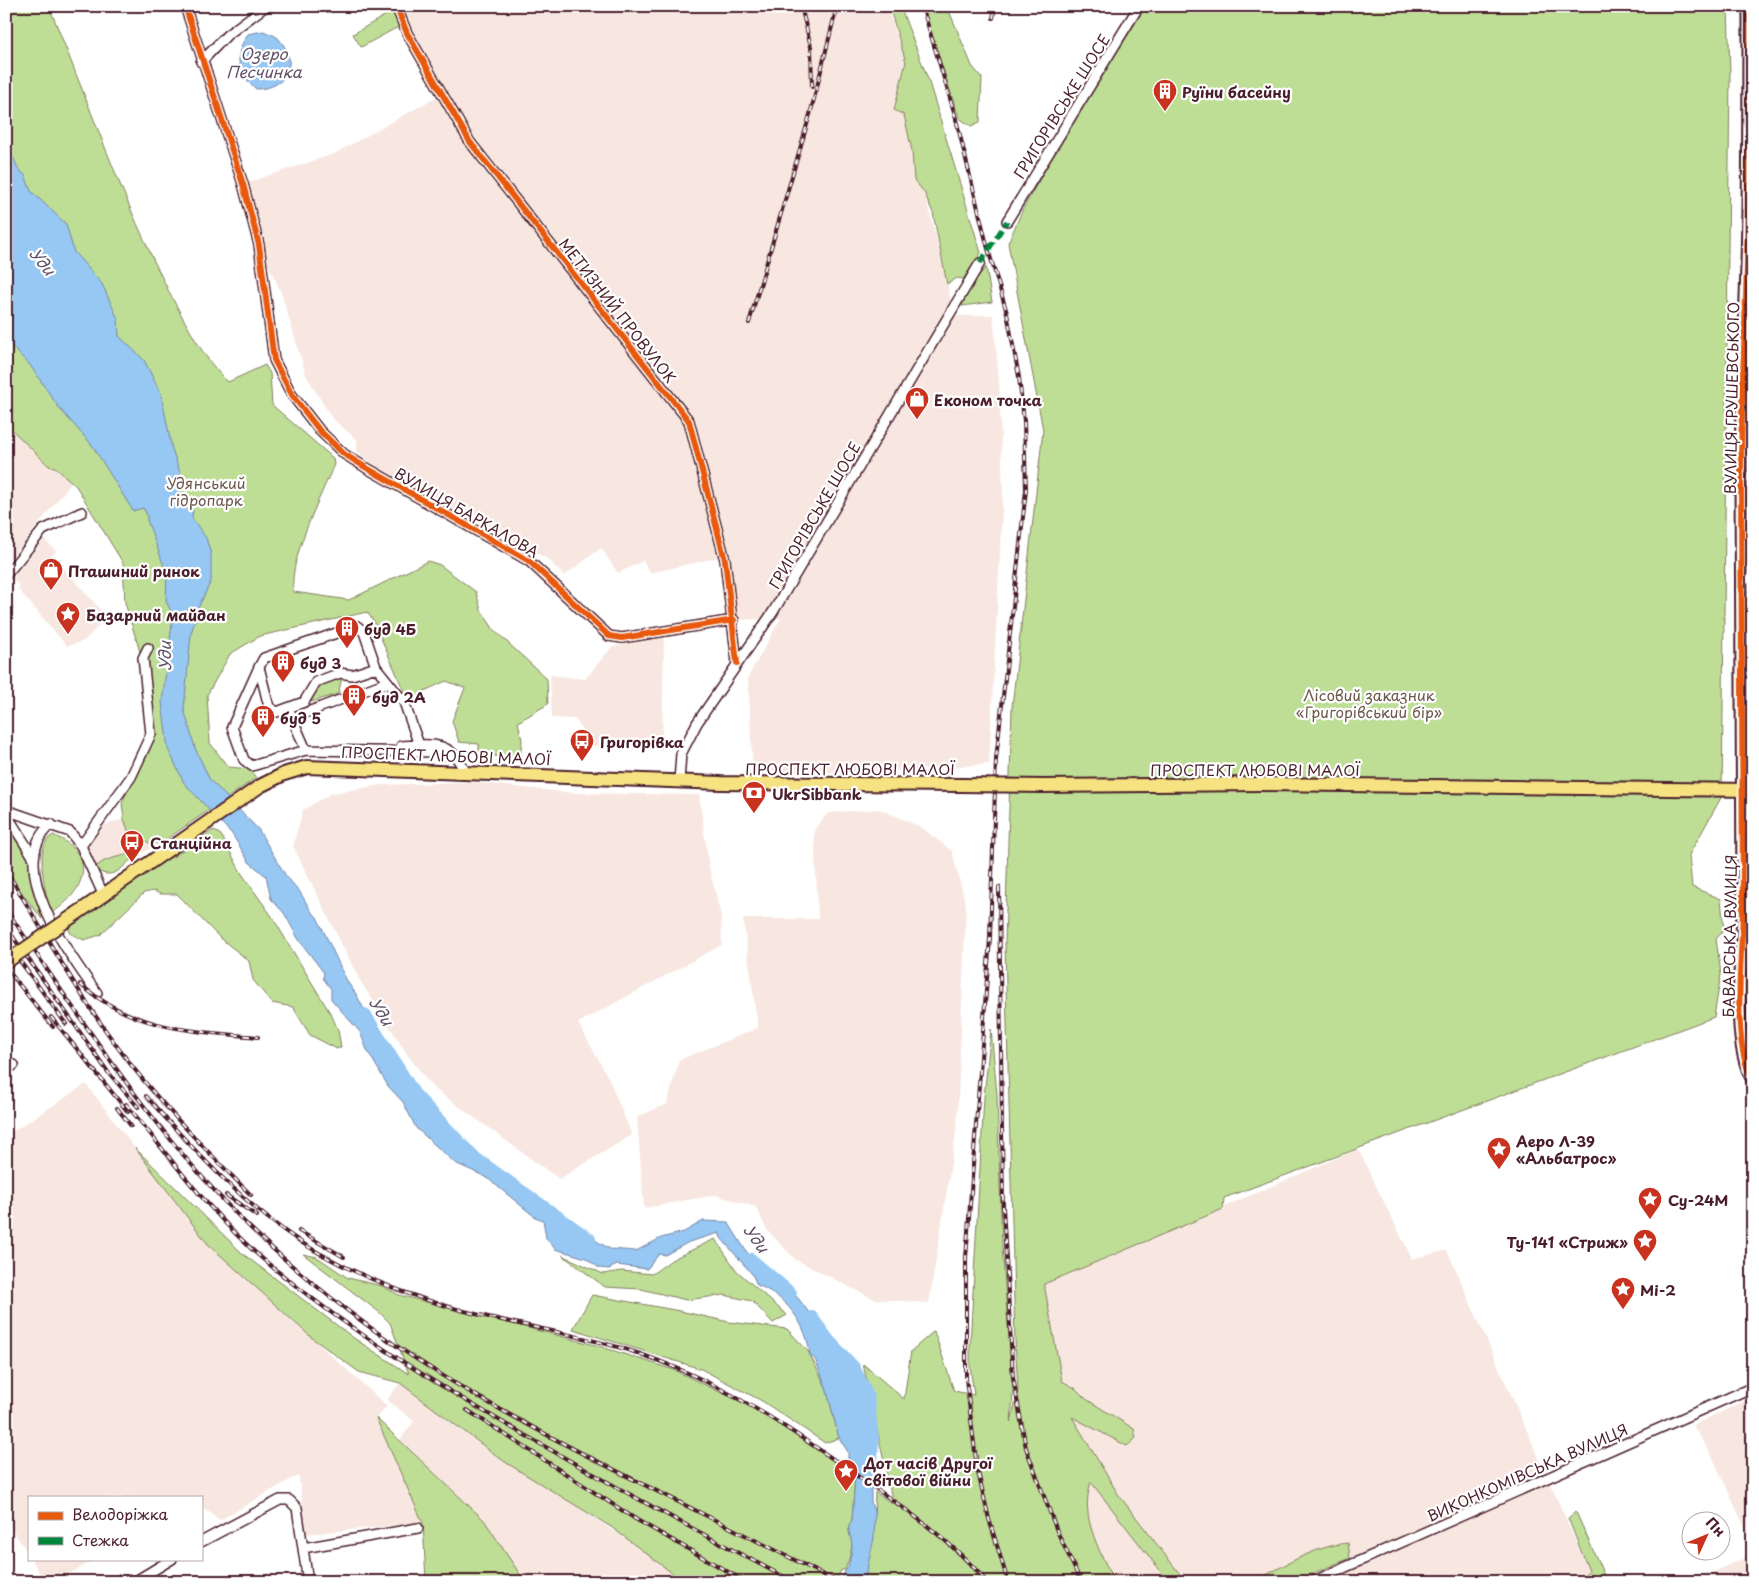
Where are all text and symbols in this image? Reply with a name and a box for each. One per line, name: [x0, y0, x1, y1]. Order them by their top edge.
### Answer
street label: ГРИГОРІВСЬКЕ ШОСЕ: [1007, 29, 1115, 183]
water label: Озеро Песчинка: [226, 41, 303, 83]
building icon: Руїни басейну: [1152, 78, 1178, 112]
place label: Руїни басейну: [1182, 80, 1291, 103]
street label: МЕТИЗНИЙ ПРОВУЛОК: [554, 233, 682, 388]
water label: Уди: [24, 242, 63, 281]
street label: ВУЛИЦЯ ГРУШЕВСЬКОГО: [1718, 302, 1744, 494]
shop icon: Економ точка: [904, 386, 930, 420]
place label: Економ точка: [934, 388, 1042, 411]
street label: ГРИГОРІВСЬКЕ ШОСЕ: [762, 437, 866, 593]
street label: ВУЛИЦЯ БАРКАЛОВА: [391, 461, 543, 563]
park label: Удянський гідропарк: [166, 471, 246, 511]
shop icon: Пташиний ринок: [38, 557, 64, 591]
place label: Пташиний ринок: [68, 559, 200, 582]
place icon: Базарний майдан: [55, 601, 81, 635]
place label: Базарний майдан: [86, 603, 226, 626]
building icon: буд 4Б: [334, 615, 360, 649]
place label: буд 4Б: [364, 617, 416, 640]
water label: Уди: [152, 639, 176, 671]
building icon: буд 3: [270, 649, 296, 683]
place label: буд 3: [300, 651, 342, 674]
building icon: буд 2А: [341, 683, 367, 717]
park label: Лісовий заказник «Григорівський бір»: [1296, 683, 1443, 723]
place label: буд 2А: [372, 685, 426, 708]
building icon: буд 5: [250, 704, 276, 738]
place label: буд 5: [280, 706, 321, 729]
bus stop icon: Григорівка: [569, 728, 595, 762]
place label: Григорівка: [600, 730, 684, 753]
street label: ПРОСПЕКТ ЛЮБОВІ МАЛОЇ: [341, 740, 553, 770]
street label: ПРОСПЕКТ ЛЮБОВІ МАЛОЇ: [745, 757, 956, 780]
street label: ПРОСПЕКТ ЛЮБОВІ МАЛОЇ: [1150, 758, 1361, 781]
bank icon: UkrSibbank: [741, 780, 767, 814]
place label: UkrSibbank: [772, 782, 862, 805]
bus stop icon: Станційна: [119, 829, 145, 863]
place label: Станційна: [150, 831, 232, 854]
street label: БАВАРСЬКА ВУЛИЦЯ: [1716, 854, 1742, 1018]
water label: Уди: [364, 992, 401, 1031]
place label: Аеро Л-39 «Альбатрос»: [1515, 1129, 1617, 1169]
place icon: Аеро Л-39 «Альбатрос»: [1486, 1136, 1512, 1170]
place icon: Су-24М: [1637, 1186, 1663, 1220]
place label: Су-24М: [1668, 1188, 1728, 1211]
water label: Уди: [739, 1219, 776, 1258]
place icon: Ту-141 «Стриж»: [1632, 1228, 1658, 1262]
place label: Ту-141 «Стриж»: [1507, 1230, 1628, 1253]
place icon: Мі-2: [1610, 1276, 1636, 1310]
place label: Мі-2: [1640, 1278, 1676, 1301]
street label: ВИКОНКОМІВСЬКА ВУЛИЦЯ: [1423, 1417, 1631, 1527]
place label: Дот часів Другої світової війни: [863, 1451, 994, 1491]
place icon: Дот часів Другої світової війни: [833, 1458, 859, 1492]
legend: [28, 1496, 202, 1560]
text: Велодоріжка: [72, 1502, 168, 1525]
north arrow: [1682, 1510, 1732, 1560]
text: Пн: [1701, 1512, 1730, 1541]
text: Стежка: [72, 1528, 129, 1551]

